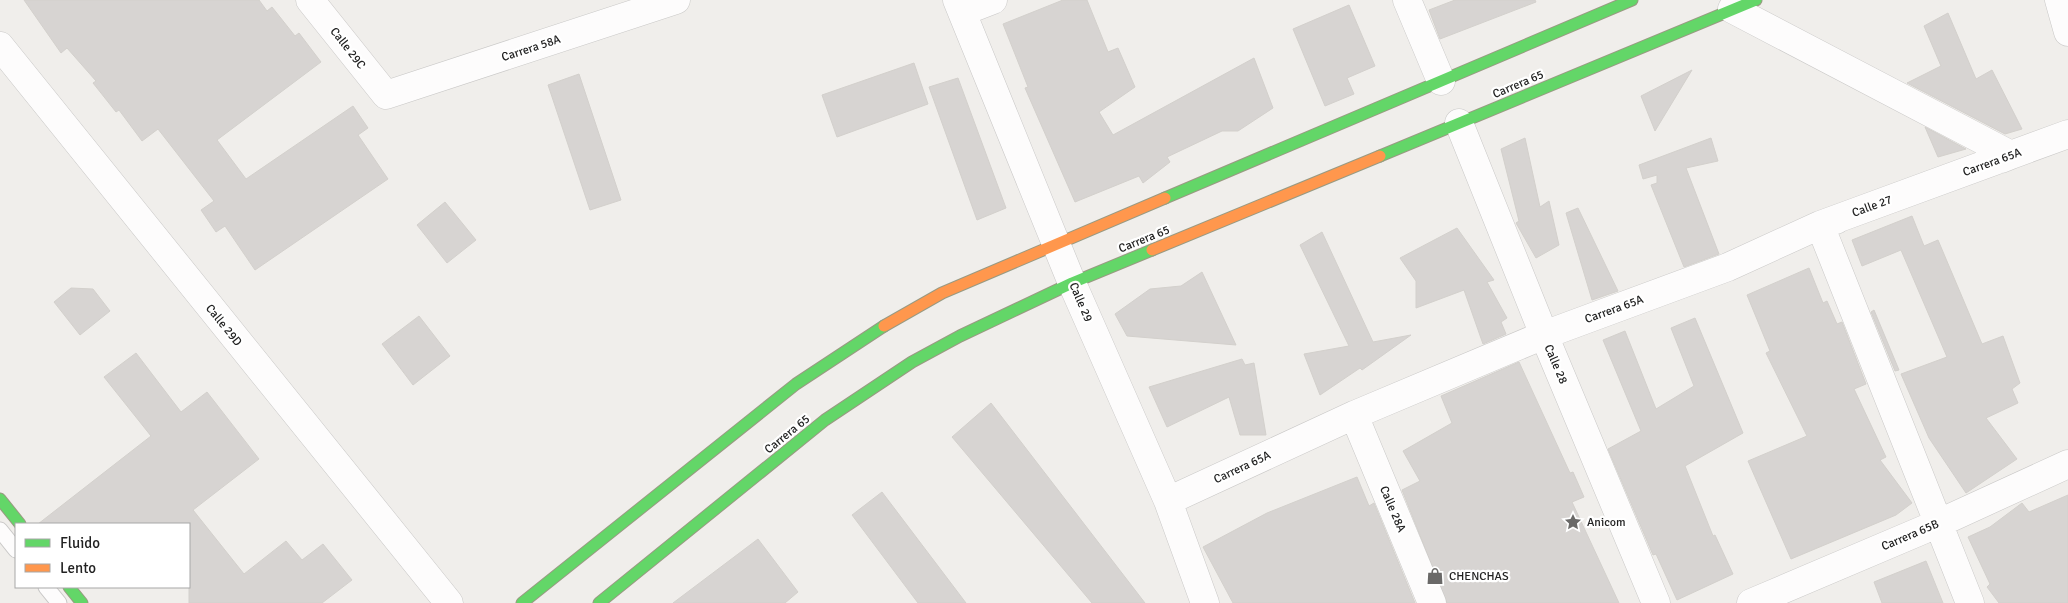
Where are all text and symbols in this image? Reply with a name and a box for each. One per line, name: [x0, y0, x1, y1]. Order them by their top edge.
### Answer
street label: Calle 29C: [327, 24, 369, 72]
street label: Carrera 58A: [500, 32, 563, 65]
street label: Carrera 65: [1490, 67, 1546, 102]
street label: Carrera 65A: [1961, 145, 2024, 180]
street label: Calle 27: [1850, 192, 1894, 221]
street label: Carrera 65: [1116, 222, 1172, 257]
street label: Calle 29: [1065, 280, 1096, 324]
street label: Carrera 65A: [1583, 292, 1646, 327]
street label: Calle 29D: [202, 301, 245, 349]
street label: Calle 28: [1540, 342, 1571, 386]
street label: Carrera 65: [762, 412, 813, 457]
street label: Carrera 65A: [1211, 447, 1274, 487]
street label: Calle 28A: [1376, 484, 1409, 535]
place icon: Anicom: [1563, 512, 1583, 532]
place label: Anicom: [1587, 515, 1626, 530]
street label: Carrera 65B: [1879, 517, 1941, 554]
legend: [15, 523, 190, 588]
text: Fluido: [60, 534, 100, 552]
text: Lento: [60, 559, 96, 577]
shop icon: CHENCHAS: [1425, 566, 1445, 586]
place label: CHENCHAS: [1449, 569, 1509, 584]

